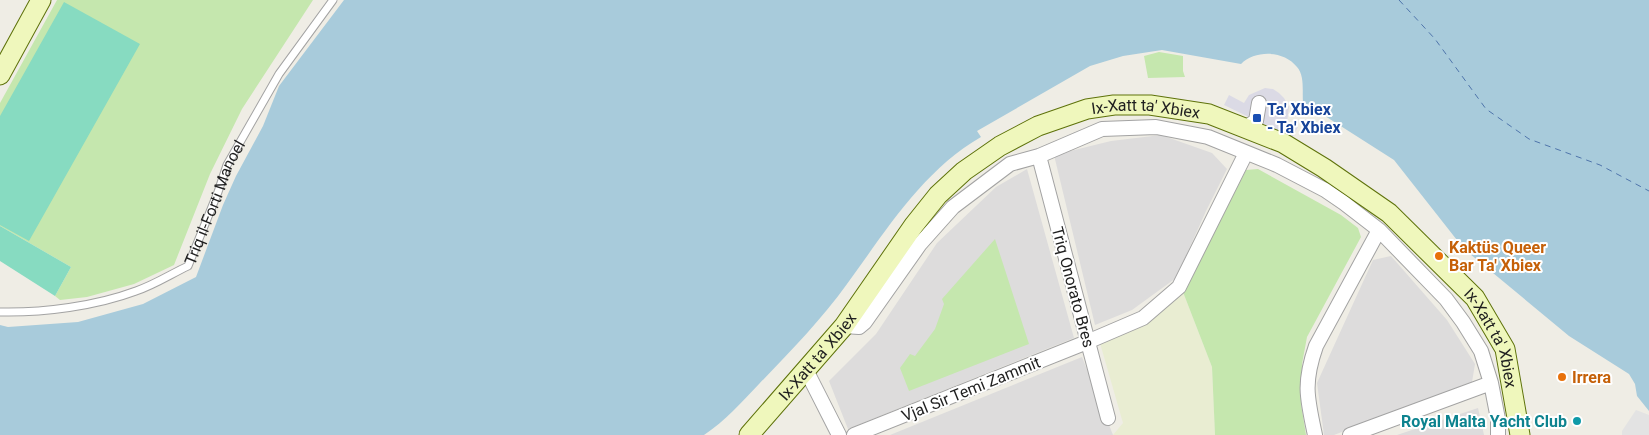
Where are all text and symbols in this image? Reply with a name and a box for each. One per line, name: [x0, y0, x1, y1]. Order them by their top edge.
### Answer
street label: Ix-Xatt ta' Xbiex: [1090, 95, 1201, 122]
place label: Ta' Xbiex - Ta' Xbiex: [1267, 100, 1341, 137]
marker: Ta' Xbiex - Ta' Xbiex: [1251, 112, 1263, 124]
street label: Triq il-Forti Manoel: [180, 137, 249, 267]
street label: Triq Onorato Bres: [1048, 225, 1098, 349]
place label: Kaktüs Queer Bar Ta' Xbiex: [1449, 238, 1546, 275]
marker: Kaktüs Queer Bar Ta' Xbiex: [1433, 250, 1445, 262]
street label: Ix-Xatt ta' Xbiex: [1460, 283, 1521, 389]
street label: Ix-Xatt ta' Xbiex: [774, 309, 860, 404]
street label: Vjal Sir Temi Zammit: [899, 353, 1043, 425]
place label: Irrera: [1572, 368, 1611, 387]
marker: Irrera: [1556, 371, 1568, 383]
place label: Royal Malta Yacht Club: [1401, 412, 1567, 431]
marker: Royal Malta Yacht Club: [1571, 415, 1583, 427]

